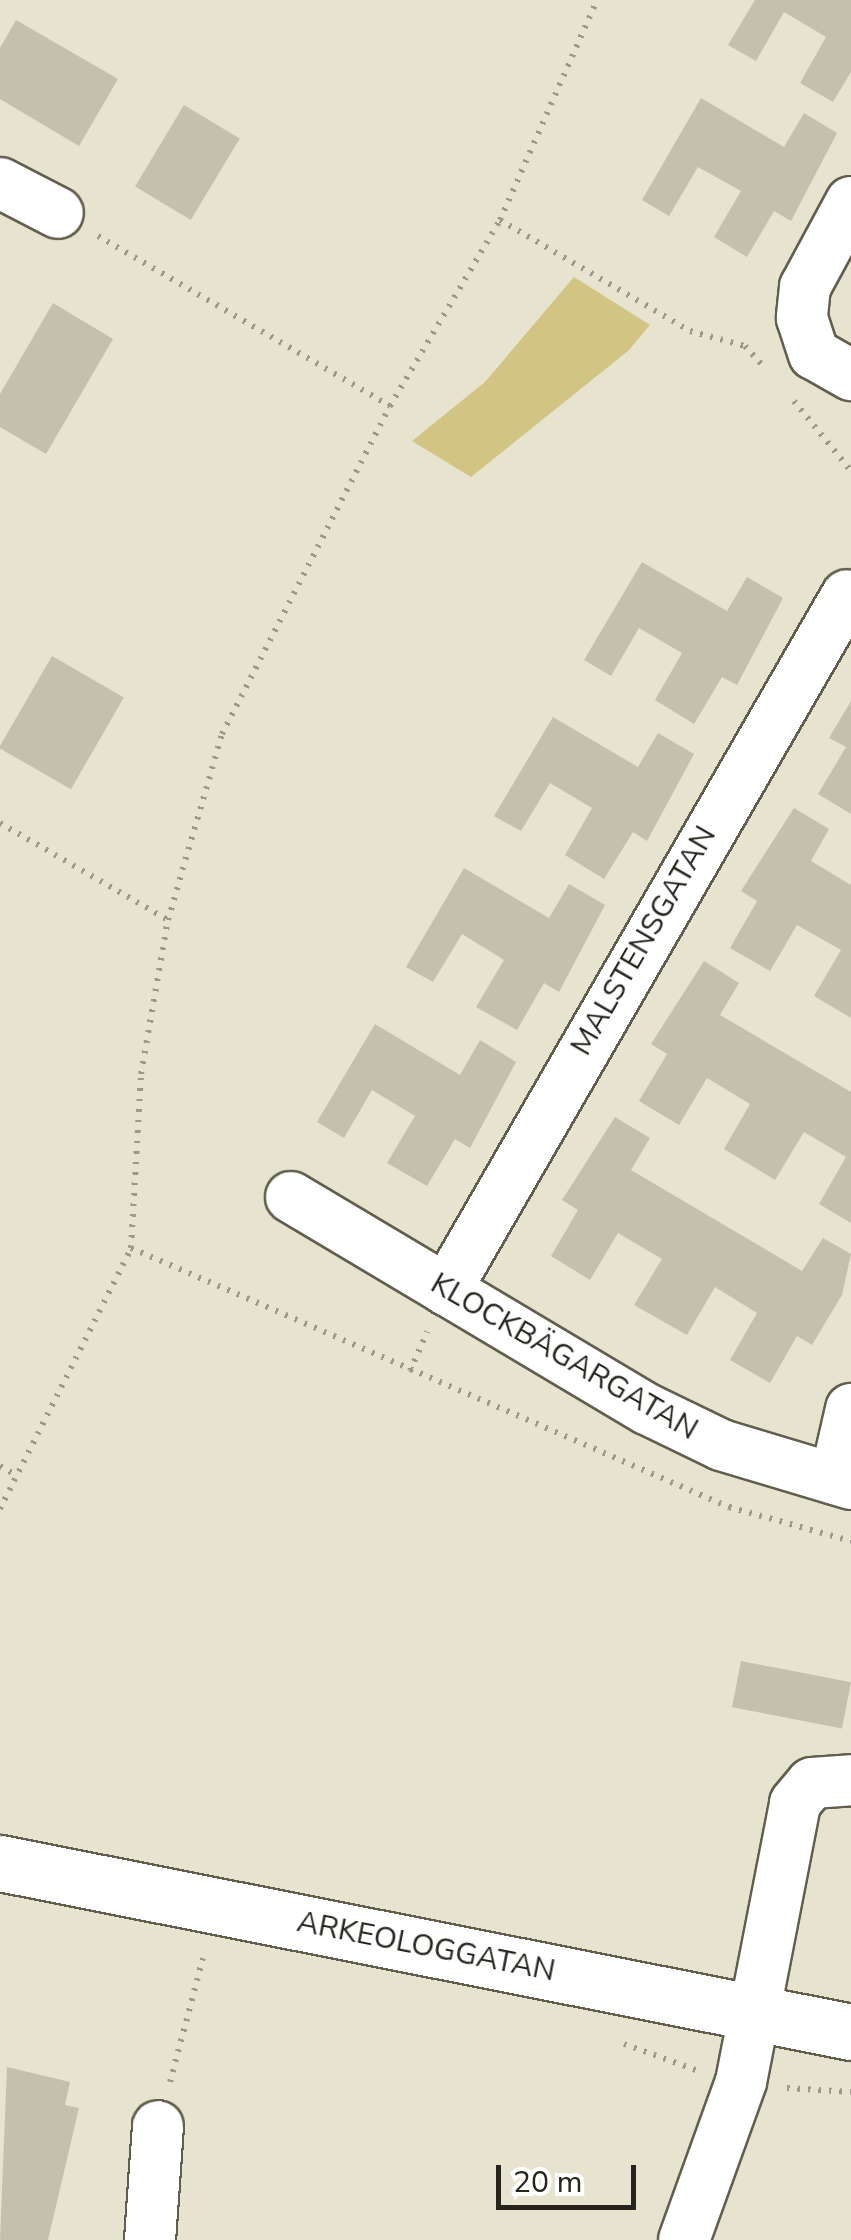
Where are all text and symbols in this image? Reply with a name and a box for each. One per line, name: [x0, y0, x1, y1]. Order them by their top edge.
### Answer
street label: MALSTENSGATAN: [564, 820, 724, 1062]
street label: KLOCKBÄGARGATAN: [424, 1266, 704, 1448]
street label: ARKEOLOGGATAN: [294, 1904, 558, 1990]
scale bar: [501, 2145, 641, 2207]
text: 20 m: [513, 2162, 582, 2203]

